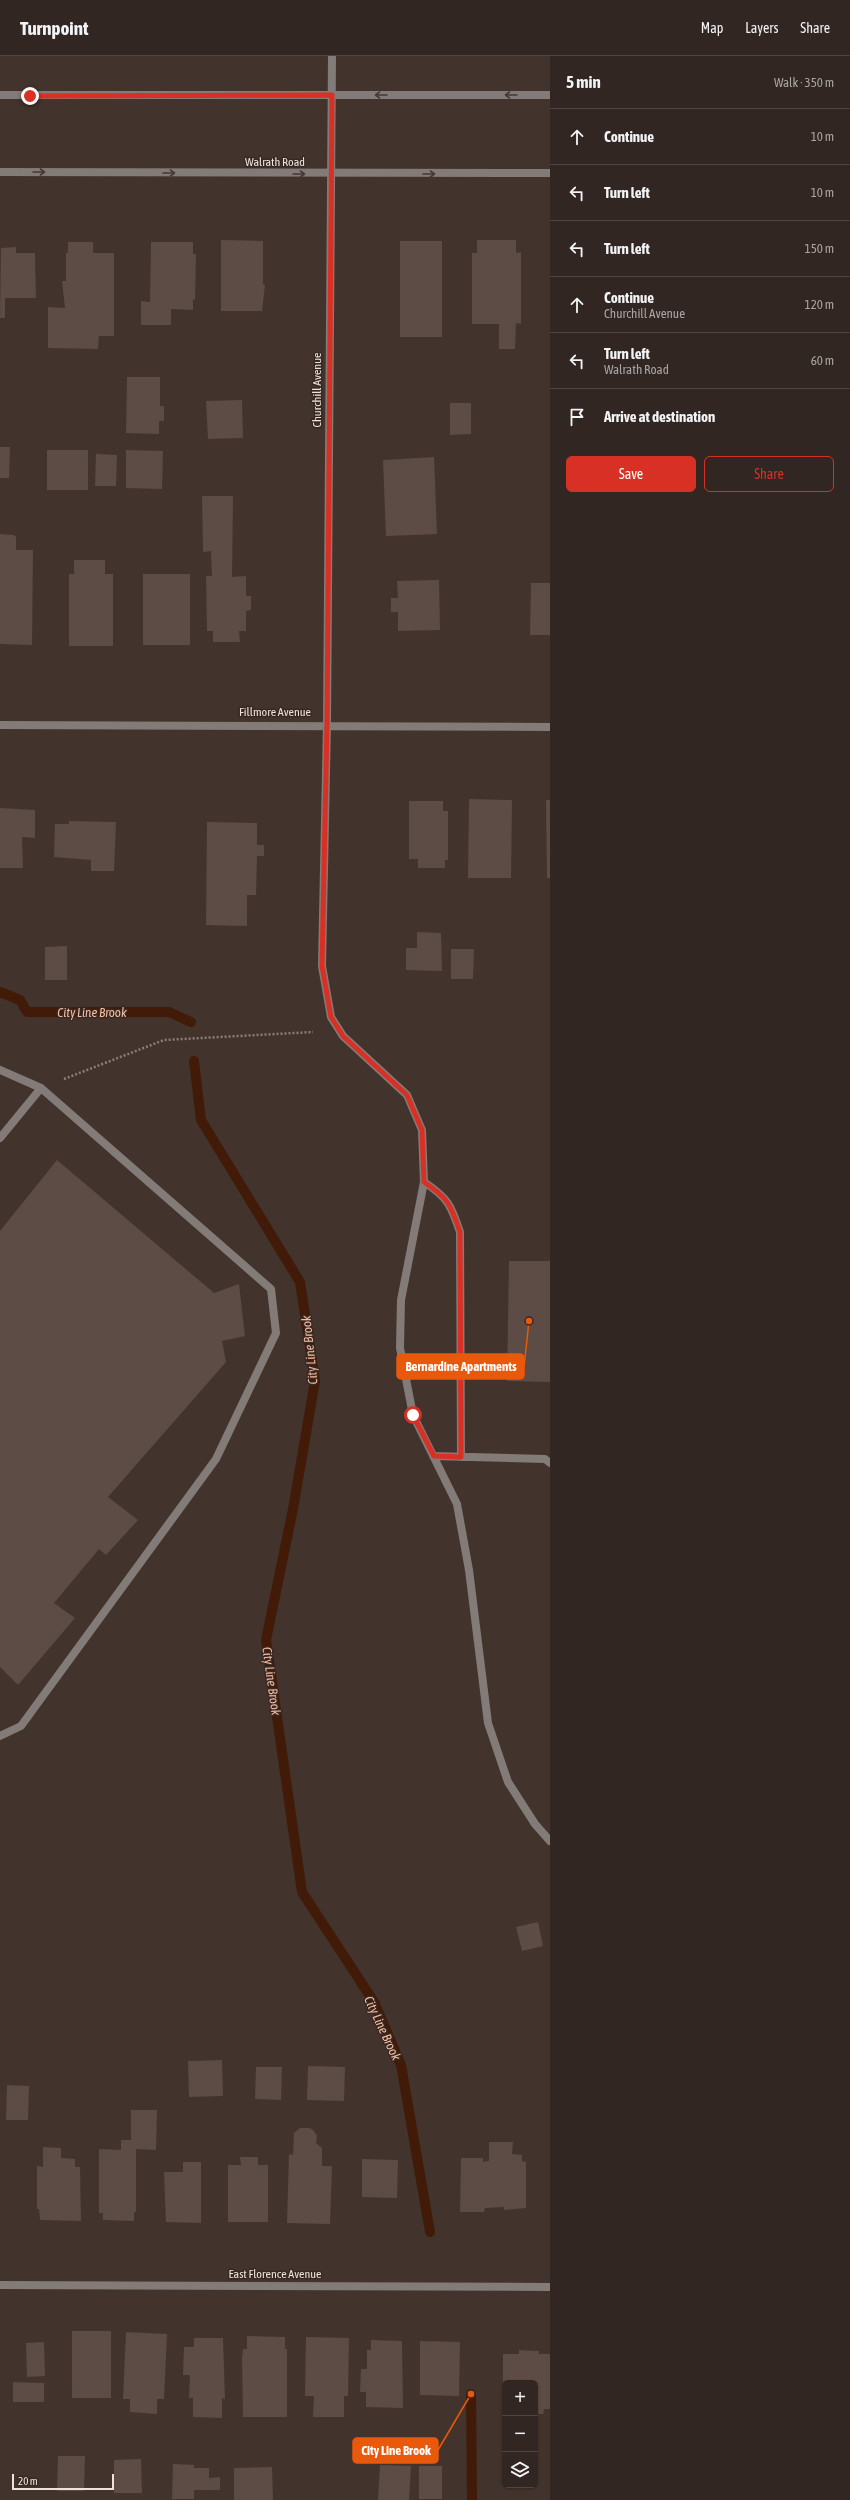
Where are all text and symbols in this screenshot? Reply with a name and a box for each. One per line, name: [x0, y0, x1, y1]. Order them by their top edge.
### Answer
text: Turnpoint: [20, 17, 88, 39]
text: Map: [701, 20, 723, 36]
text: Layers: [745, 20, 778, 36]
text: Share: [800, 20, 830, 36]
text: 5 min: [566, 72, 601, 92]
text: Walk · 350 m: [774, 75, 834, 90]
route end: [21, 87, 39, 105]
one-way arrow: [375, 91, 388, 99]
one-way arrow: [505, 91, 518, 99]
icon: ahead: [566, 126, 588, 148]
text: Continue: [604, 128, 654, 145]
text: 10 m: [811, 129, 834, 144]
street label: Walrath Road: [245, 155, 305, 169]
one-way arrow: [32, 168, 45, 176]
one-way arrow: [162, 169, 175, 177]
one-way arrow: [292, 170, 305, 178]
one-way arrow: [422, 170, 435, 178]
icon: left: [566, 182, 588, 204]
text: Turn left: [604, 184, 650, 201]
text: 10 m: [811, 185, 834, 200]
icon: left: [566, 238, 588, 260]
text: Turn left: [604, 240, 650, 257]
text: 150 m: [805, 241, 834, 256]
text: Continue: [604, 289, 654, 306]
icon: ahead: [566, 294, 588, 316]
text: 120 m: [805, 297, 834, 312]
text: Churchill Avenue: [604, 306, 685, 321]
text: Turn left: [604, 345, 650, 362]
icon: left: [566, 350, 588, 372]
street label: Churchill Avenue: [310, 353, 324, 427]
text: 60 m: [811, 353, 834, 368]
text: Walrath Road: [604, 362, 669, 377]
icon: arrive: [566, 406, 588, 428]
text: Arrive at destination: [604, 408, 715, 425]
button: Save: [566, 456, 696, 492]
button: Share: [704, 456, 834, 492]
street label: Fillmore Avenue: [239, 705, 311, 719]
water label: City Line Brook: [57, 1005, 127, 1020]
water label: City Line Brook: [298, 1314, 321, 1385]
callout: Bernardine Apartments: [397, 1354, 524, 1379]
text: Bernardine Apartments: [405, 1359, 517, 1374]
route start: [404, 1406, 422, 1424]
water label: City Line Brook: [259, 1646, 284, 1717]
water label: City Line Brook: [361, 1994, 404, 2063]
street label: East Florence Avenue: [228, 2267, 322, 2281]
map controls: [502, 2380, 538, 2488]
button: +: [502, 2380, 538, 2416]
button: −: [502, 2416, 538, 2452]
callout: City Line Brook: [353, 2438, 438, 2463]
text: City Line Brook: [361, 2443, 431, 2458]
button: layers: [502, 2452, 538, 2488]
scale bar: [12, 2472, 114, 2491]
text: 20 m: [18, 2475, 38, 2487]

